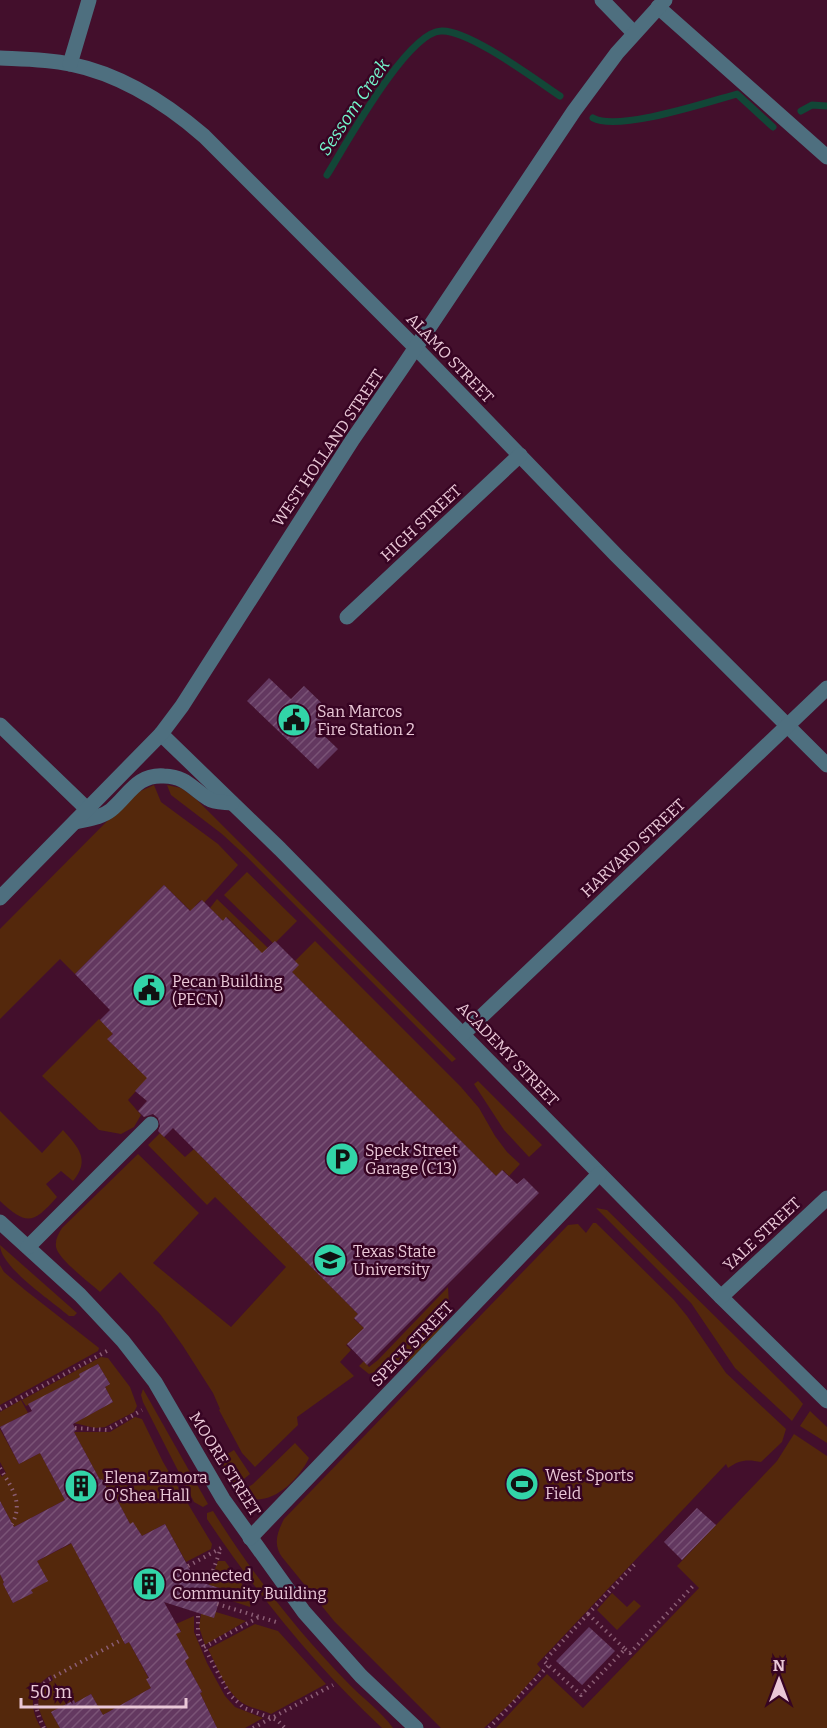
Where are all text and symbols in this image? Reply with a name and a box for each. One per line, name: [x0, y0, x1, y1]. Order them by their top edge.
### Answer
water label: Sessom Creek: [314, 54, 394, 159]
street label: ALAMO STREET: [403, 309, 497, 407]
street label: WEST HOLLAND STREET: [268, 366, 388, 530]
street label: HIGH STREET: [377, 481, 465, 565]
public building icon: San Marcos Fire Station 2: [276, 702, 312, 738]
place label: San Marcos Fire Station 2: [317, 702, 415, 739]
street label: HARVARD STREET: [577, 795, 689, 901]
public building icon: Pecan Building (PECN): [131, 972, 167, 1008]
place label: Pecan Building (PECN): [172, 972, 283, 1009]
street label: ACADEMY STREET: [453, 998, 563, 1110]
parking icon: Speck Street Garage (C13): [324, 1141, 360, 1177]
place label: Speck Street Garage (C13): [365, 1141, 458, 1178]
street label: YALE STREET: [719, 1193, 805, 1275]
school or university icon: Texas State University: [312, 1242, 348, 1278]
place label: Texas State University: [353, 1242, 436, 1279]
street label: SPECK STREET: [367, 1298, 457, 1390]
street label: MOORE STREET: [185, 1409, 265, 1519]
sports icon: West Sports Field: [504, 1466, 540, 1502]
place label: West Sports Field: [545, 1466, 634, 1503]
building icon: Elena Zamora O'Shea Hall: [63, 1468, 99, 1504]
place label: Elena Zamora O'Shea Hall: [104, 1468, 208, 1505]
building icon: Connected Community Building: [131, 1566, 167, 1602]
place label: Connected Community Building: [172, 1566, 326, 1603]
north arrow: [749, 1650, 809, 1710]
text: N: [773, 1656, 785, 1675]
scale bar: [21, 1671, 186, 1709]
text: 50 m: [30, 1681, 72, 1703]

